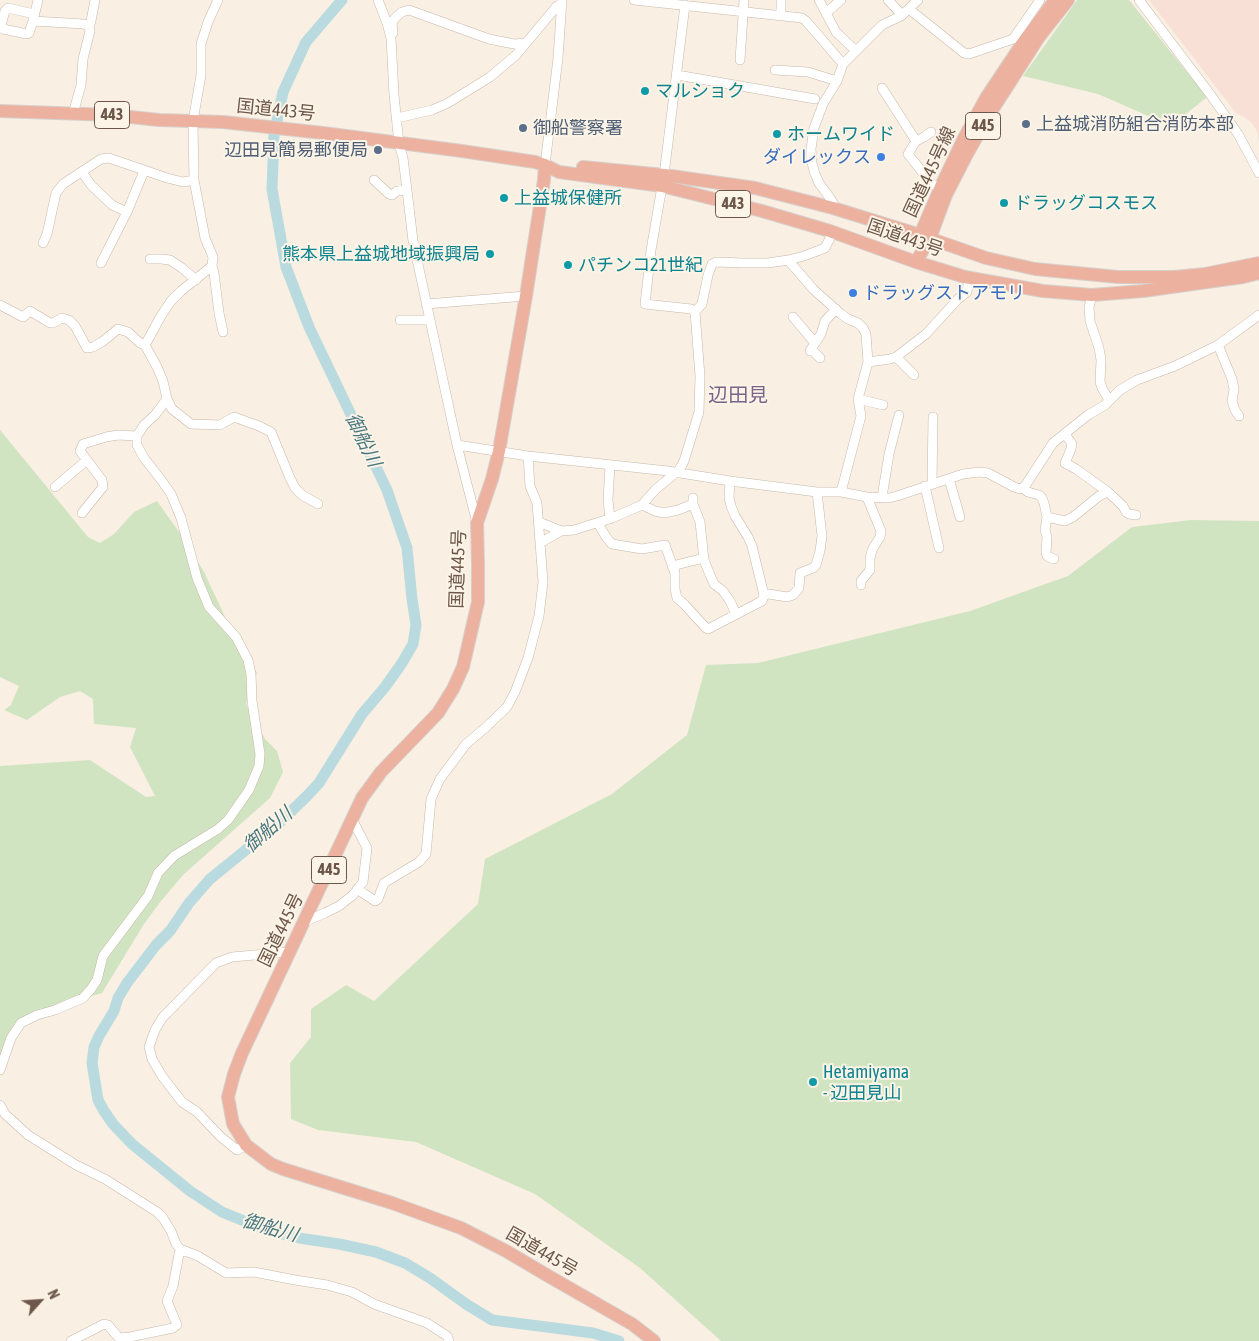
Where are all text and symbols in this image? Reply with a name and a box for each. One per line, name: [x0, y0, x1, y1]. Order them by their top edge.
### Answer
place label: マルショク: [655, 80, 745, 102]
marker: マルショク: [639, 85, 651, 97]
street label: 国道443号: [235, 95, 317, 125]
road number: 443: [94, 102, 130, 128]
road number: 445: [966, 112, 1000, 140]
place label: 上益城消防組合消防本部: [1036, 113, 1234, 135]
place label: 御船警察署: [533, 117, 623, 139]
marker: 上益城消防組合消防本部: [1020, 118, 1032, 130]
marker: 御船警察署: [517, 122, 529, 134]
place label: ホームワイド: [787, 123, 895, 145]
street label: 国道445号線: [900, 123, 960, 221]
marker: ホームワイド: [771, 128, 783, 140]
place label: 辺田見簡易郵便局: [224, 139, 368, 161]
marker: 辺田見簡易郵便局: [372, 144, 384, 156]
place label: ダイレックス: [763, 146, 871, 168]
marker: ダイレックス: [875, 151, 887, 163]
place label: 上益城保健所: [514, 187, 622, 209]
road number: 443: [716, 190, 750, 218]
marker: 上益城保健所: [498, 192, 510, 204]
place label: ドラッグコスモス: [1014, 192, 1158, 214]
marker: ドラッグコスモス: [998, 197, 1010, 209]
street label: 国道443号: [864, 215, 946, 261]
place label: 熊本県上益城地域振興局: [282, 243, 480, 265]
marker: 熊本県上益城地域振興局: [484, 248, 496, 260]
place label: パチンコ21世紀: [578, 254, 703, 276]
marker: パチンコ21世紀: [562, 259, 574, 271]
place label: ドラッグストアモリ: [863, 282, 1025, 304]
marker: ドラッグストアモリ: [847, 287, 859, 299]
district label: 辺田見: [708, 384, 768, 408]
water label: 御船川: [340, 409, 386, 471]
street label: 国道445号: [446, 529, 470, 609]
water label: 御船川: [239, 803, 297, 857]
road number: 445: [312, 856, 346, 884]
street label: 国道445号: [254, 890, 308, 970]
place label: Hetamiyama - 辺田見山: [823, 1061, 909, 1104]
marker: Hetamiyama - 辺田見山: [807, 1076, 819, 1088]
water label: 御船川: [239, 1209, 301, 1247]
street label: 国道445号: [502, 1223, 582, 1281]
north arrow: [15, 1276, 65, 1326]
text: N: [44, 1287, 62, 1302]

